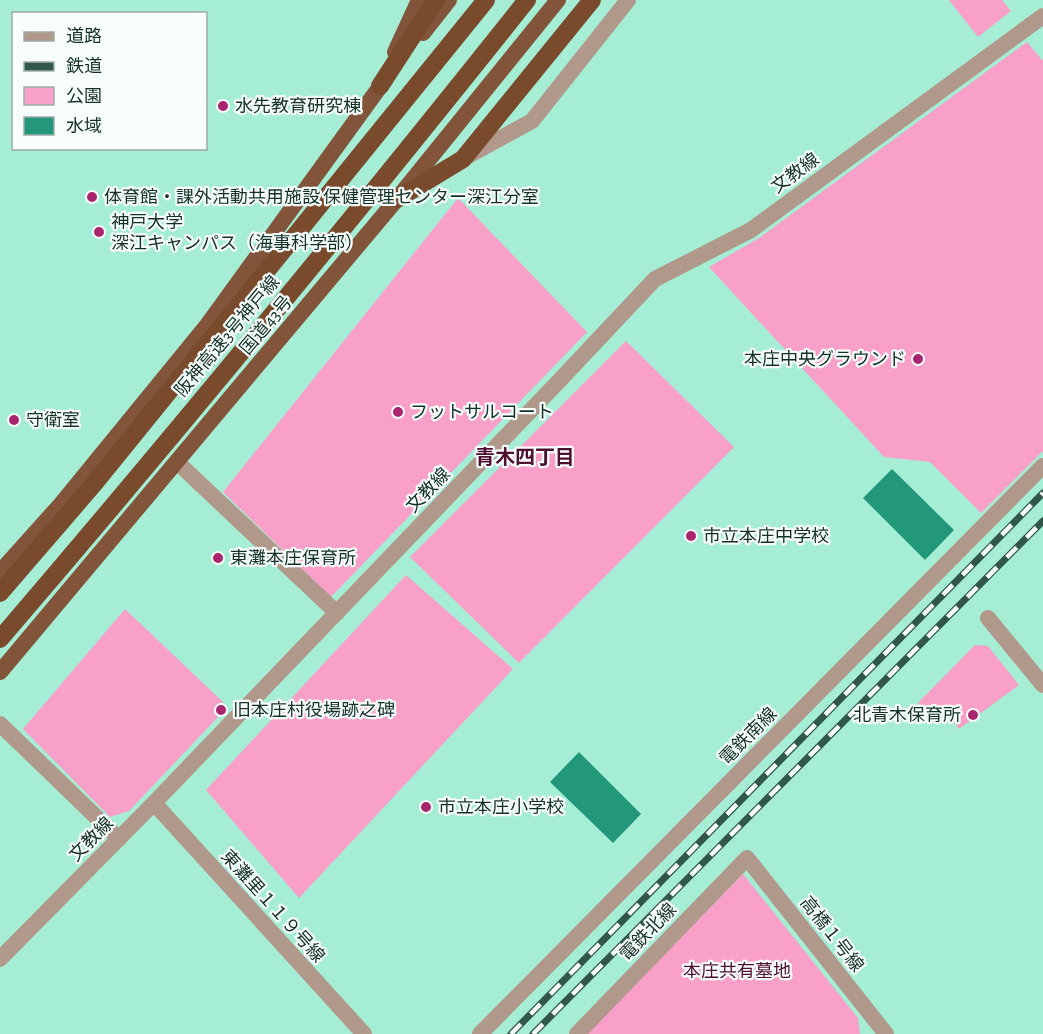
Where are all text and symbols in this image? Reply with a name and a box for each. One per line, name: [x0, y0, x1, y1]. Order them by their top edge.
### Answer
legend: [12, 12, 207, 150]
text: 道路: [66, 26, 102, 46]
text: 鉄道: [66, 56, 102, 76]
text: 公園: [66, 87, 102, 106]
place label: 水先教育研究棟: [235, 96, 361, 116]
marker: 水先教育研究棟: [216, 99, 230, 113]
text: 水域: [66, 117, 102, 136]
street label: 文教線: [767, 149, 823, 197]
place label: 体育館・課外活動共用施設 保健管理センター深江分室: [104, 187, 539, 207]
marker: 体育館・課外活動共用施設 保健管理センター深江分室: [85, 190, 99, 204]
place label: 神戸大学 深江キャンパス（海事科学部）: [111, 212, 363, 253]
marker: 神戸大学 深江キャンパス（海事科学部）: [92, 225, 106, 239]
street label: 阪神高速3号神戸線: [171, 272, 283, 400]
street label: 国道43号: [236, 292, 296, 358]
place label: 本庄中央グラウンド: [744, 349, 906, 369]
marker: 本庄中央グラウンド: [911, 352, 925, 366]
place label: フットサルコート: [410, 404, 554, 422]
marker: フットサルコート: [391, 405, 405, 419]
place label: 守衛室: [26, 410, 80, 430]
marker: 守衛室: [7, 413, 21, 427]
district label: 青木四丁目: [475, 447, 575, 468]
street label: 文教線: [402, 464, 454, 516]
place label: 市立本庄中学校: [703, 526, 829, 546]
marker: 市立本庄中学校: [684, 529, 698, 543]
place label: 東灘本庄保育所: [230, 548, 356, 568]
marker: 東灘本庄保育所: [211, 551, 225, 565]
place label: 旧本庄村役場跡之碑: [233, 700, 395, 720]
marker: 旧本庄村役場跡之碑: [214, 703, 228, 717]
street label: 電鉄南線: [715, 703, 781, 769]
place label: 北青木保育所: [853, 705, 961, 725]
marker: 北青木保育所: [966, 708, 980, 722]
place label: 市立本庄小学校: [438, 797, 564, 817]
marker: 市立本庄小学校: [419, 800, 433, 814]
street label: 文教線: [65, 813, 117, 865]
street label: 東灘里１１９号線: [217, 846, 329, 966]
street label: 高橋１号線: [796, 892, 868, 976]
street label: 電鉄北線: [616, 899, 680, 965]
park label: 本庄共有墓地: [683, 961, 791, 981]

